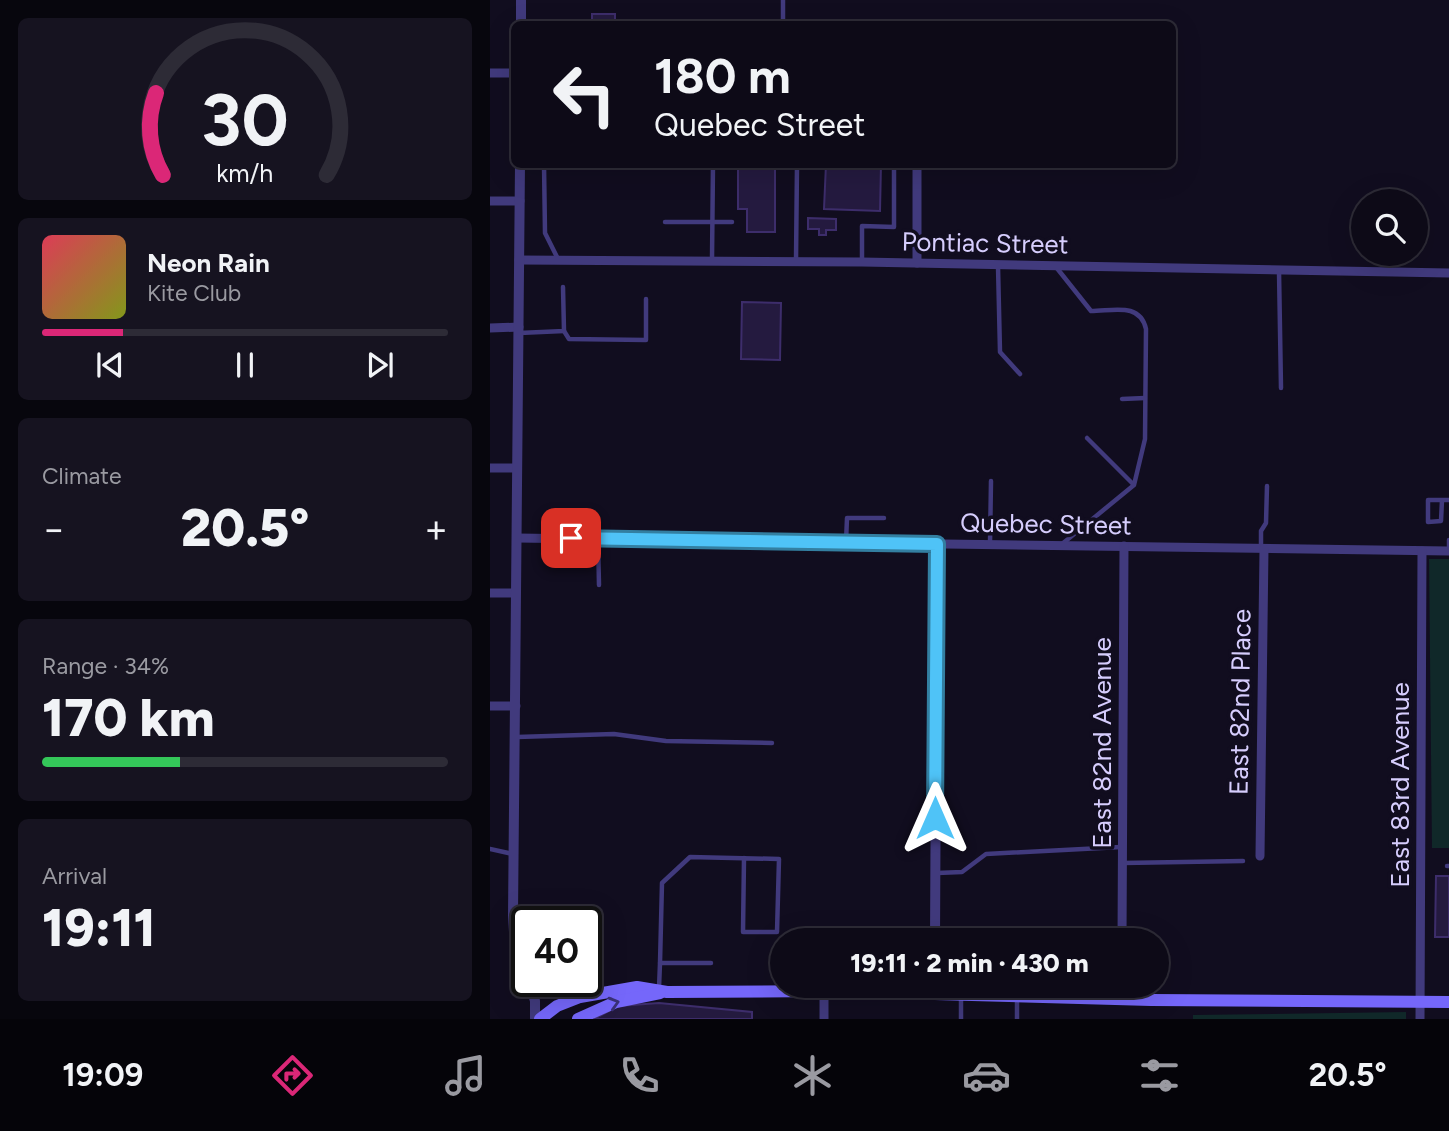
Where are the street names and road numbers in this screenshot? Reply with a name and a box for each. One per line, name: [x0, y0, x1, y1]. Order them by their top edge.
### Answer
street label: Pontiac Street: [901, 226, 1069, 260]
street label: Quebec Street: [960, 507, 1132, 541]
street label: East 82nd Place: [1222, 609, 1258, 795]
street label: East 82nd Avenue: [1086, 637, 1118, 849]
street label: East 83rd Avenue: [1384, 682, 1416, 888]

